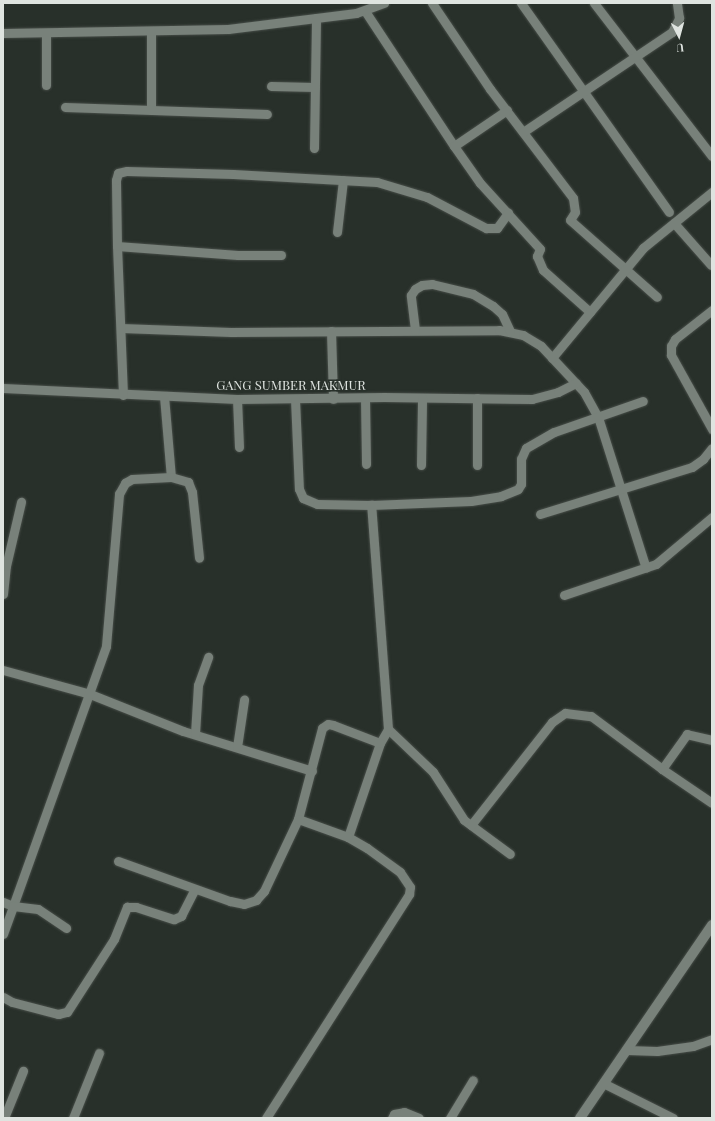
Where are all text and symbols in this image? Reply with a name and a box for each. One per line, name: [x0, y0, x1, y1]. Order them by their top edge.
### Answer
north arrow: [659, 16, 699, 56]
text: U: [676, 41, 685, 56]
street label: GANG SUMBER MAKMUR: [216, 377, 366, 393]

